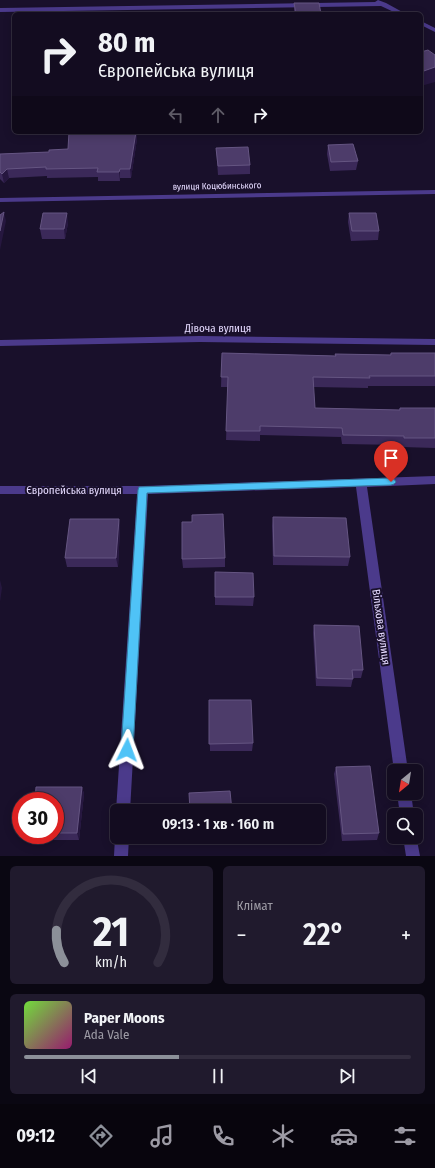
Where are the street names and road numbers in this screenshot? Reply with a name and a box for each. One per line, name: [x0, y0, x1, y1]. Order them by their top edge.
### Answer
street label: вулиця Коцюбинського: [172, 180, 262, 192]
street label: Дівоча вулиця: [184, 322, 251, 335]
street label: Європейська вулиця: [26, 484, 122, 497]
street label: Вільхова вулиця: [369, 588, 393, 666]

